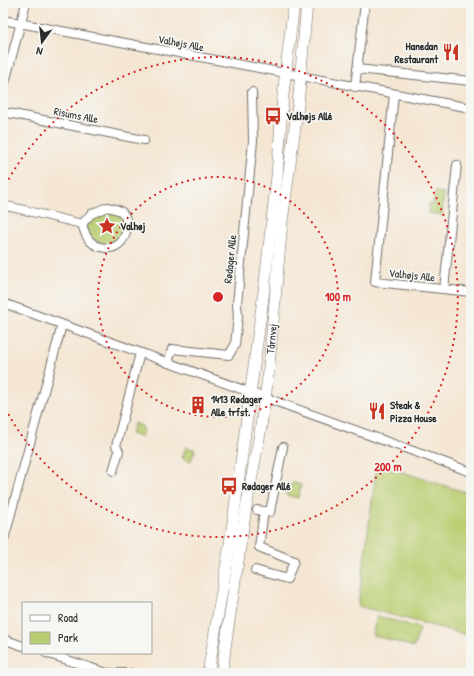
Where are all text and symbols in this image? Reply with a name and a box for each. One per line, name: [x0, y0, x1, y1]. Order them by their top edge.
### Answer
north arrow: [22, 22, 62, 62]
street label: Valhøjs Alle: [157, 32, 206, 54]
place label: Hanedan Restaurant: [395, 39, 439, 66]
restaurant icon: Hanedan Restaurant: [441, 42, 461, 62]
text: N: [35, 44, 44, 59]
street label: Risums Alle: [53, 104, 100, 126]
bus stop icon: Valhøjs Allé: [263, 106, 283, 126]
place label: Valhøjs Allé: [286, 109, 333, 124]
place icon: Valhøj: [97, 216, 117, 236]
place label: Valhøj: [120, 219, 146, 234]
street label: Rødager Alle: [220, 233, 240, 284]
street label: Valhøjs Alle: [388, 266, 436, 284]
text: 100 m: [325, 288, 351, 305]
centre of rings: [211, 290, 225, 304]
street label: Tårnvej: [263, 323, 280, 354]
place label: 1413 Rødager Alle trfst.: [211, 392, 263, 419]
building icon: 1413 Rødager Alle trfst.: [188, 395, 208, 415]
place label: Steak & Pizza House: [390, 398, 437, 425]
restaurant icon: Steak & Pizza House: [367, 401, 387, 421]
text: 200 m: [374, 458, 402, 475]
bus stop icon: Rødager Allé: [219, 476, 239, 496]
place label: Rødager Allé: [242, 479, 291, 494]
legend: [22, 602, 152, 654]
text: Road: [58, 609, 78, 626]
text: Park: [58, 629, 78, 646]

